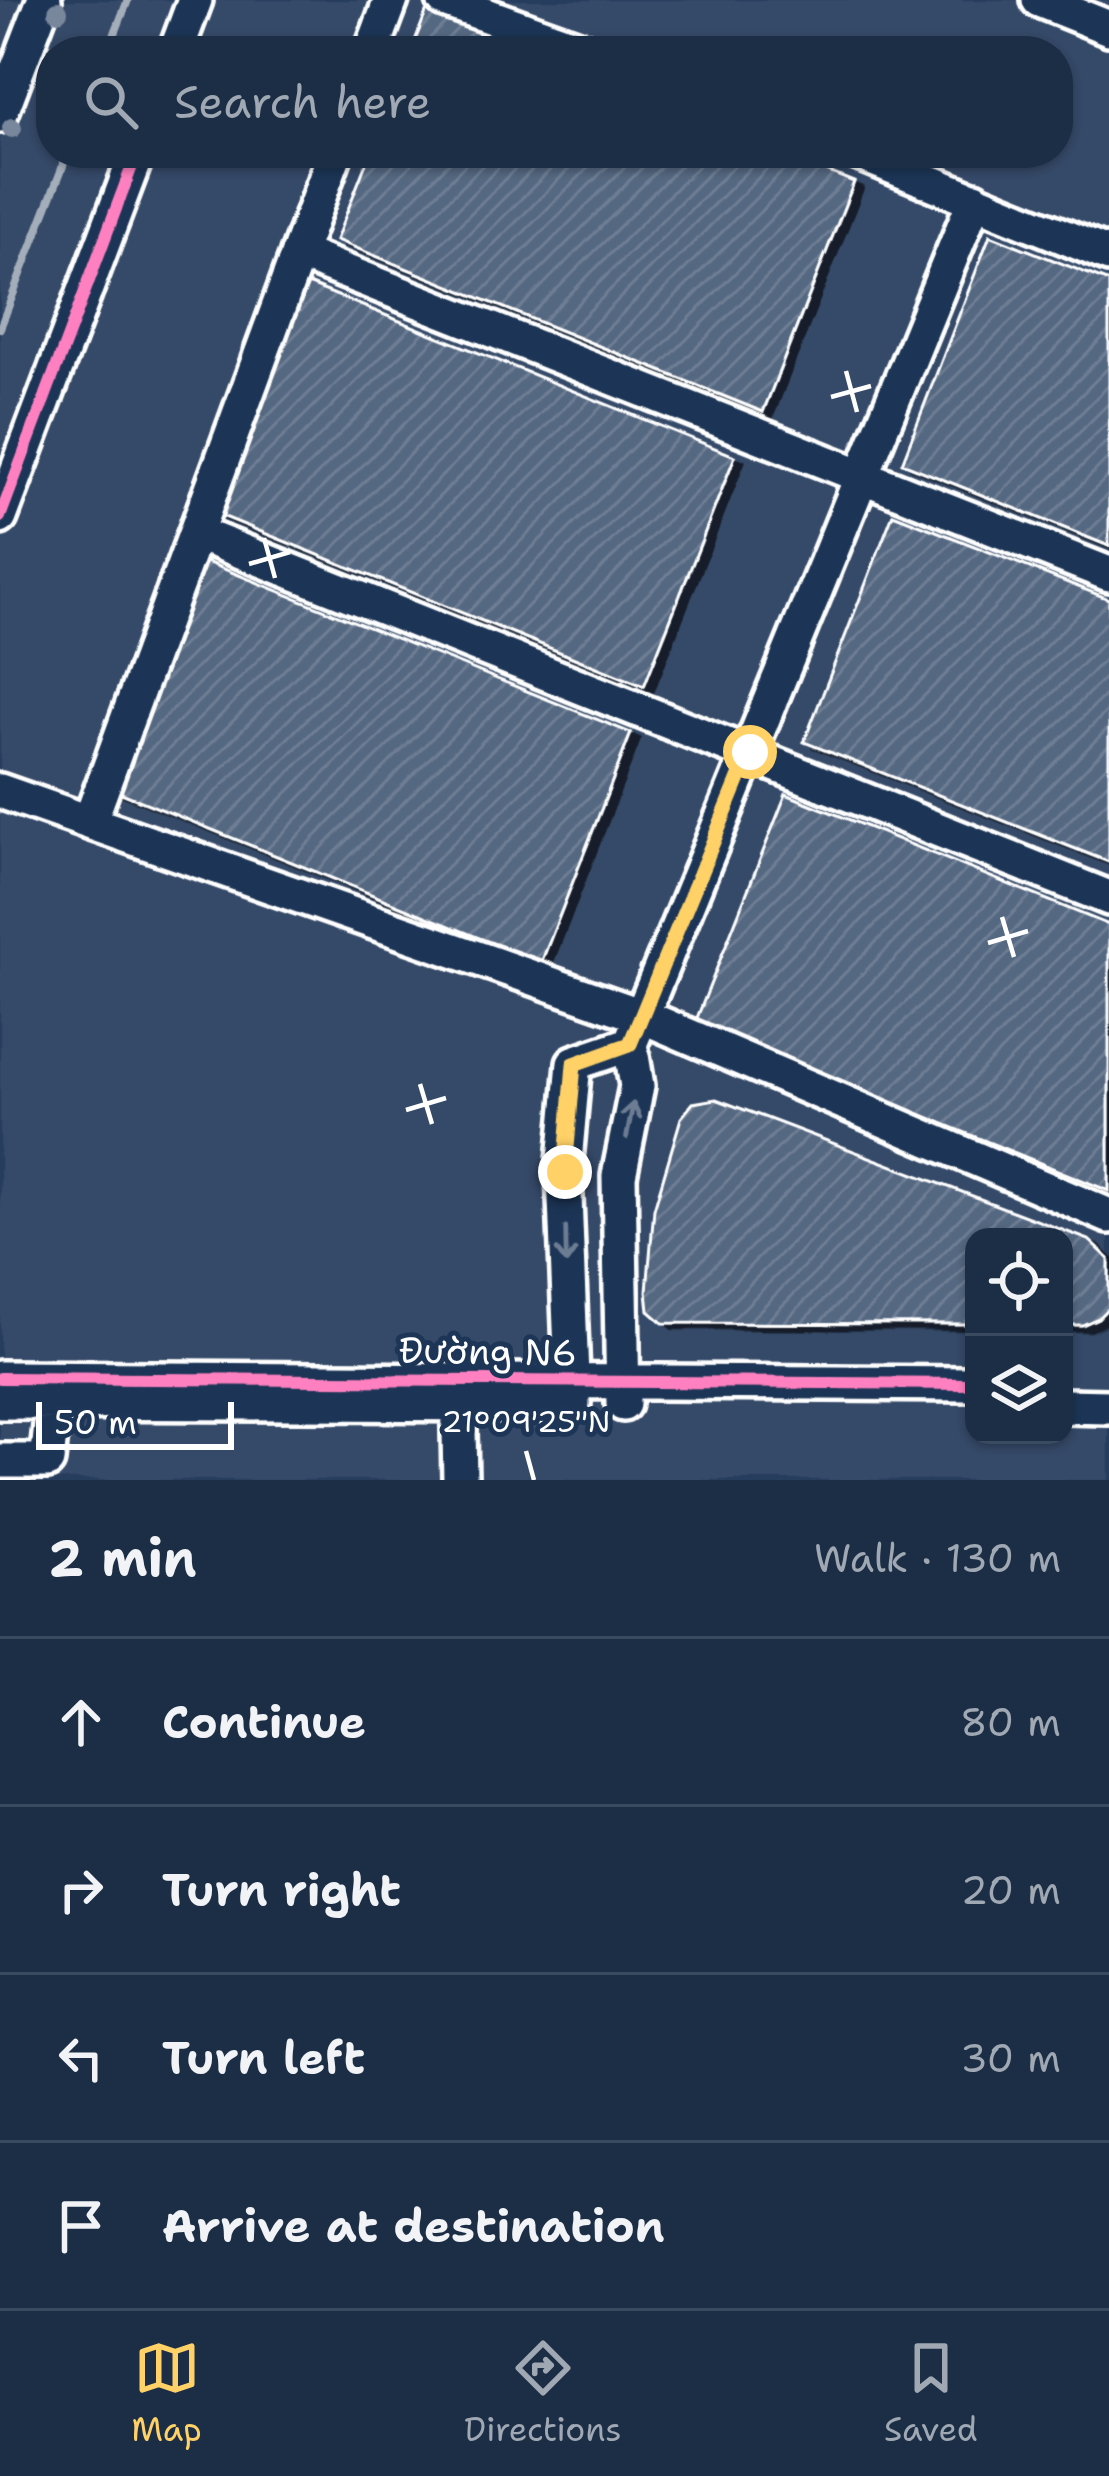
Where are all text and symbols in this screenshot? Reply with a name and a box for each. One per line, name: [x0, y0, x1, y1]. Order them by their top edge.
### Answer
search box: [36, 36, 1073, 168]
icon: search: [78, 69, 144, 135]
text: Search here: [174, 72, 431, 132]
route start: [723, 725, 777, 779]
one-way arrow: [620, 1102, 642, 1141]
route end: [538, 1145, 592, 1199]
one-way arrow: [555, 1226, 577, 1265]
map controls: [965, 1228, 1073, 1444]
button: locate: [965, 1228, 1073, 1336]
street label: Đường N6: [399, 1325, 577, 1378]
button: layers: [965, 1336, 1073, 1444]
scale bar: [36, 1396, 234, 1449]
text: 50 m: [54, 1400, 137, 1445]
text: 21°09'25"N: [442, 1401, 610, 1442]
text: 2 min: [48, 1524, 197, 1592]
text: Walk · 130 m: [814, 1532, 1061, 1584]
icon: ahead: [48, 1689, 114, 1755]
text: Continue: [162, 1692, 366, 1752]
text: 80 m: [960, 1696, 1061, 1748]
icon: right: [48, 1857, 114, 1923]
text: Turn right: [162, 1860, 401, 1920]
text: 20 m: [961, 1864, 1061, 1916]
icon: left: [48, 2025, 114, 2091]
text: Turn left: [162, 2028, 365, 2088]
text: 30 m: [960, 2032, 1061, 2084]
icon: arrive: [48, 2193, 114, 2259]
text: Arrive at destination: [162, 2196, 665, 2256]
tab: Map: [131, 2335, 202, 2452]
tab: Directions: [464, 2335, 622, 2452]
tab: Saved: [884, 2335, 978, 2452]

